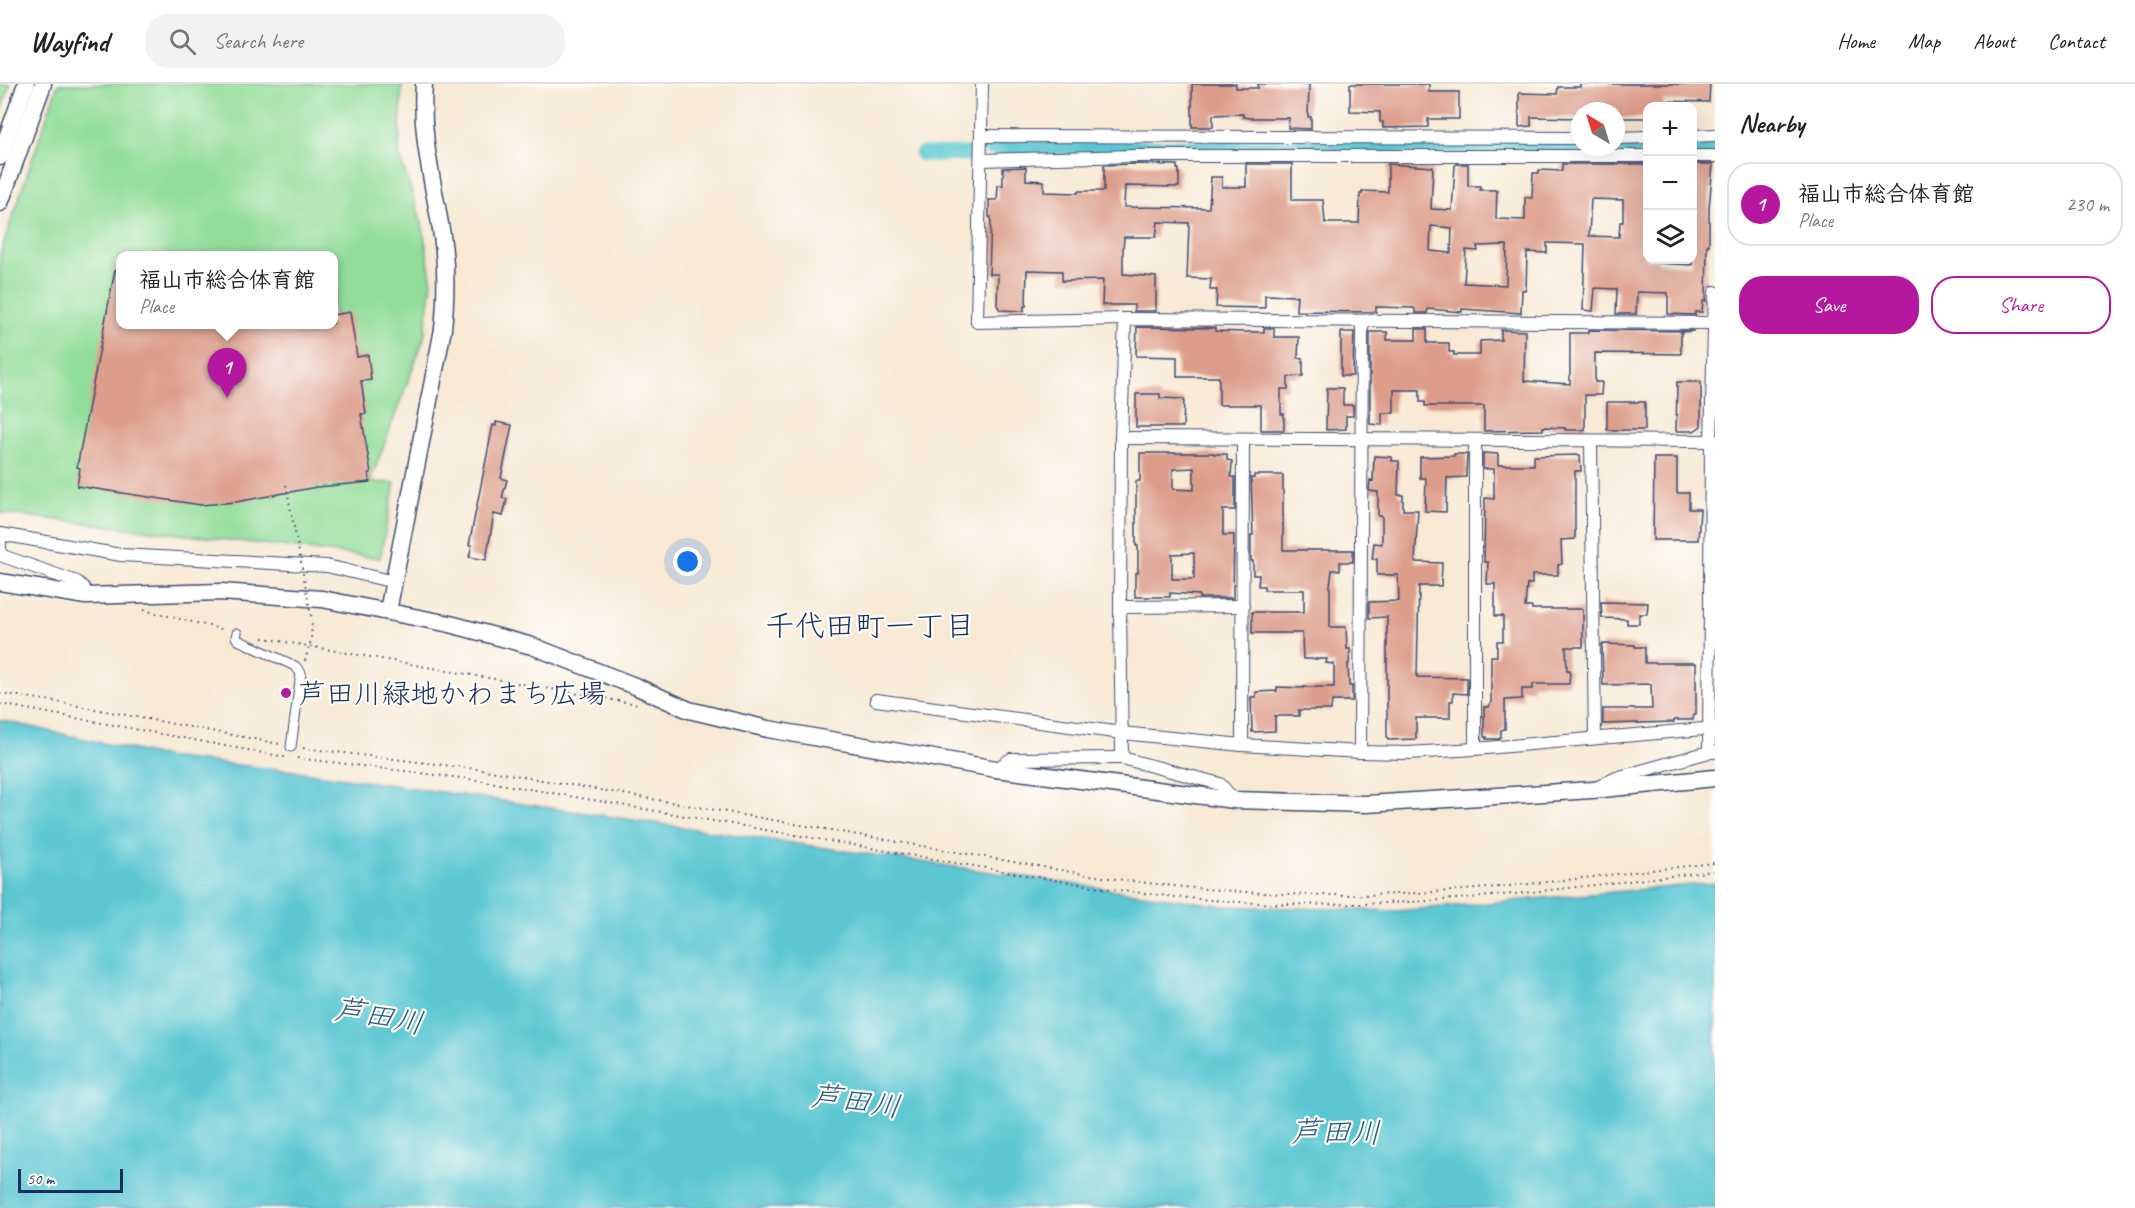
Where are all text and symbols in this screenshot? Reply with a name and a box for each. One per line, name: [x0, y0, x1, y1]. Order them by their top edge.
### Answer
search box: [145, 14, 565, 68]
text: Wayfind: [30, 24, 109, 59]
icon: search: [166, 25, 199, 58]
text: Search here: [214, 27, 303, 55]
text: Home: [1837, 28, 1875, 54]
text: Map: [1908, 28, 1940, 54]
text: About: [1973, 28, 2015, 54]
text: Contact: [2048, 28, 2105, 54]
north arrow: [1571, 102, 1625, 156]
map controls: [1643, 102, 1697, 264]
button: +: [1643, 102, 1697, 156]
text: Nearby: [1739, 107, 1804, 140]
button: −: [1643, 156, 1697, 210]
text: 福山市総合体育館: [1798, 180, 1974, 208]
text: 1: [1756, 192, 1765, 217]
text: 230 m: [2066, 192, 2109, 217]
text: Place: [1798, 208, 1833, 233]
button: layers: [1643, 210, 1697, 264]
popup: [116, 251, 338, 329]
text: 福山市総合体育館: [139, 266, 315, 294]
button: Save: [1739, 276, 1919, 334]
button: Share: [1931, 276, 2111, 334]
text: Place: [139, 294, 174, 319]
pin: 1: [208, 348, 246, 398]
your location: [673, 547, 702, 576]
district label: 千代田町一丁目: [765, 607, 975, 645]
place label: 芦田川緑地かわまち広場: [298, 676, 606, 711]
marker: 芦田川緑地かわまち広場: [279, 686, 293, 700]
water label: 芦田川: [331, 989, 427, 1043]
water label: 芦田川: [809, 1076, 903, 1126]
water label: 芦田川: [1291, 1112, 1381, 1152]
scale bar: [18, 1166, 123, 1194]
text: 50 m: [27, 1169, 54, 1189]

